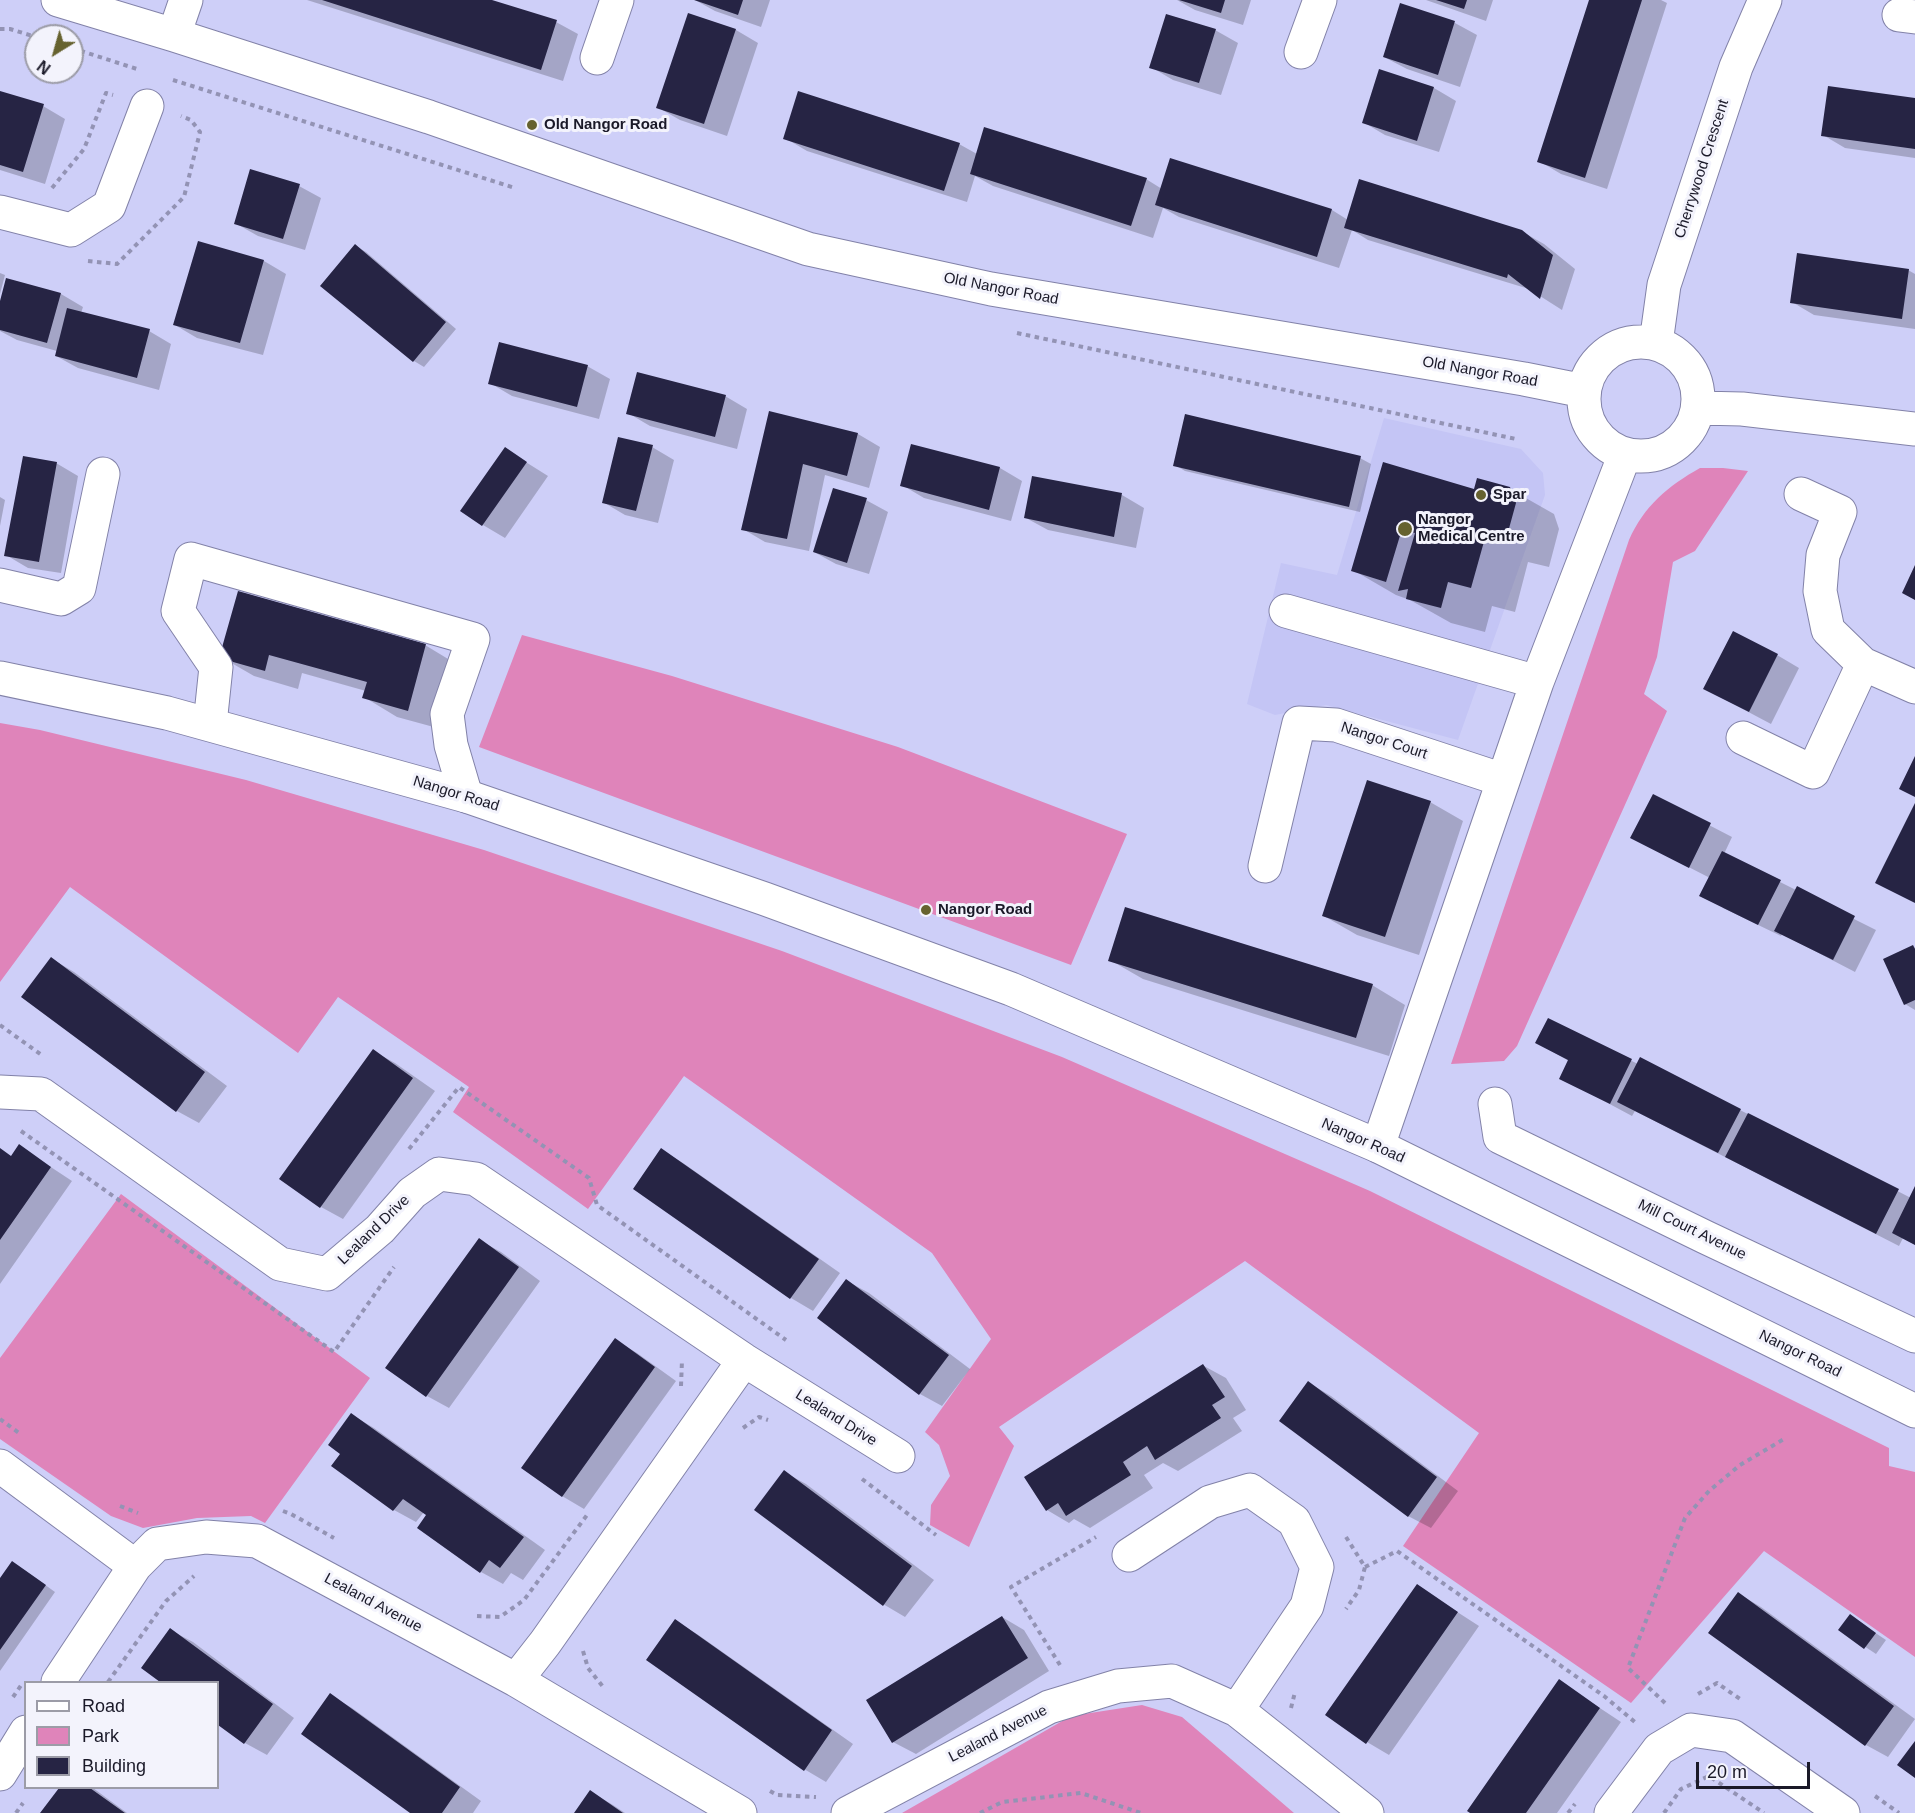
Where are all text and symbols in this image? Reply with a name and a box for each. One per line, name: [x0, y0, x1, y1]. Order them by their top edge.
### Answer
north arrow: [24, 24, 84, 84]
text: N: [34, 57, 54, 77]
street label: Cherrywood Crescent: [1671, 97, 1733, 241]
place label: Old Nangor Road: [544, 116, 667, 134]
marker: Old Nangor Road: [525, 118, 539, 132]
street label: Old Nangor Road: [942, 269, 1060, 309]
street label: Old Nangor Road: [1421, 353, 1539, 391]
place label: Spar: [1493, 486, 1526, 504]
marker: Spar: [1474, 488, 1488, 502]
place label: Nangor Medical Centre: [1418, 511, 1525, 546]
marker: Nangor Medical Centre: [1396, 520, 1414, 538]
street label: Nangor Court: [1338, 719, 1430, 763]
street label: Nangor Road: [411, 772, 501, 816]
place label: Nangor Road: [938, 901, 1032, 919]
marker: Nangor Road: [919, 903, 933, 917]
street label: Nangor Road: [1319, 1115, 1407, 1167]
street label: Lealand Drive: [334, 1191, 414, 1269]
street label: Mill Court Avenue: [1635, 1196, 1749, 1264]
street label: Nangor Road: [1756, 1326, 1844, 1382]
street label: Lealand Drive: [792, 1386, 880, 1450]
street label: Lealand Avenue: [321, 1570, 425, 1636]
legend: [24, 1681, 219, 1789]
text: Road: [82, 1696, 125, 1716]
street label: Lealand Avenue: [946, 1701, 1050, 1767]
text: Park: [82, 1726, 119, 1746]
scale bar: [1699, 1750, 1813, 1788]
text: Building: [82, 1756, 146, 1776]
text: 20 m: [1707, 1762, 1747, 1782]

